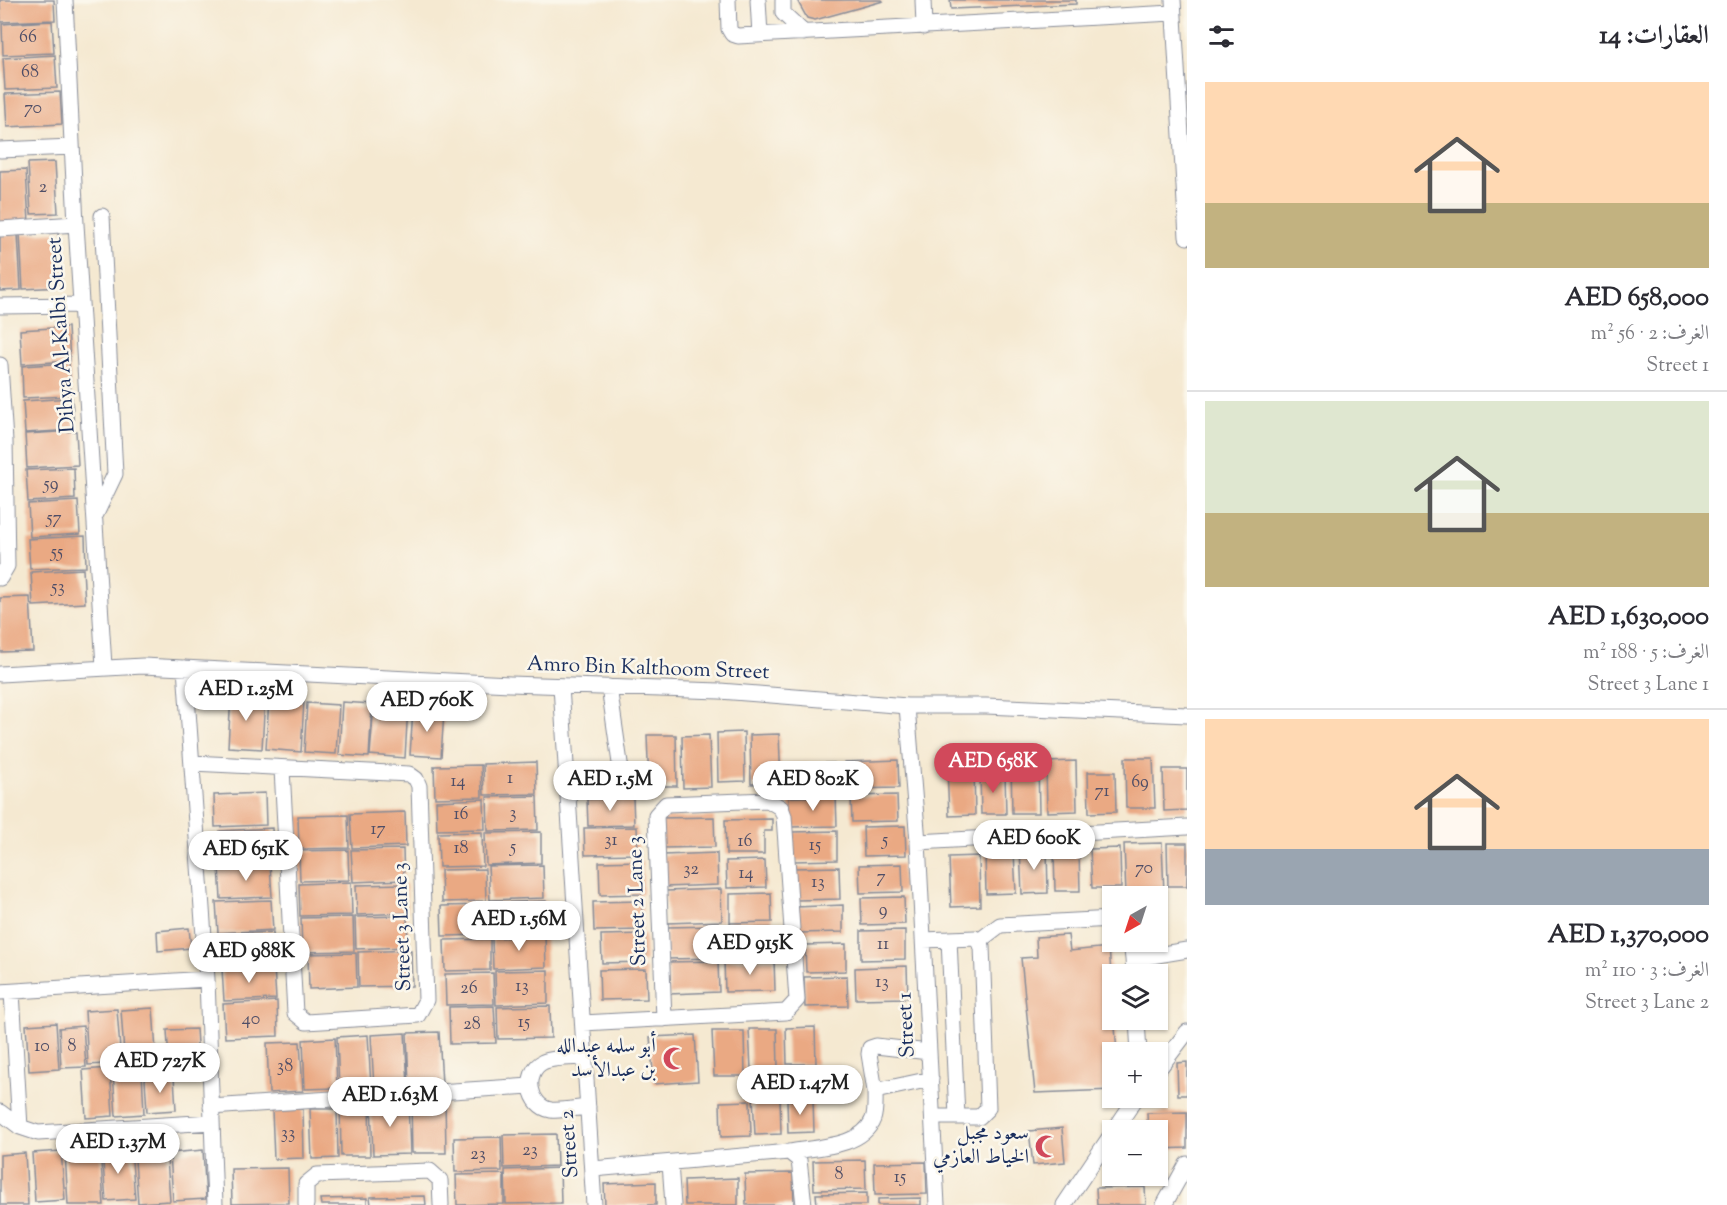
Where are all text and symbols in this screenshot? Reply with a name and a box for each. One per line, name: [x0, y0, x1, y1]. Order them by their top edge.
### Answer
text: العقارات: 14: [1599, 18, 1709, 55]
icon: filters: [1205, 20, 1238, 53]
house number: 66: [19, 25, 37, 51]
house number: 68: [21, 60, 39, 86]
house number: 70: [24, 96, 42, 122]
icon: home: [1403, 121, 1511, 229]
house number: 2: [39, 175, 48, 201]
street label: Dihya Al-Kalbi Street: [40, 236, 84, 434]
text: AED 658,000: [1564, 280, 1709, 317]
text: الغرف: 2 · 56 m²: [1591, 320, 1709, 349]
text: Street 1: [1646, 352, 1709, 381]
icon: home: [1403, 440, 1511, 548]
house number: 59: [43, 472, 59, 498]
house number: 57: [45, 506, 62, 532]
house number: 55: [50, 540, 63, 566]
house number: 53: [50, 575, 65, 601]
text: AED 1,630,000: [1548, 599, 1709, 636]
text: الغرف: 5 · 188 m²: [1583, 639, 1709, 668]
street label: Amro Bin Kalthoom Street: [526, 650, 770, 688]
pin: AED 1.25M: [177, 671, 315, 722]
text: Street 3 Lane 1: [1587, 671, 1709, 700]
text: AED 1.25M: [199, 676, 293, 705]
pin: AED 760K: [365, 682, 489, 733]
text: AED 760K: [380, 687, 474, 716]
pin: AED 658K: [931, 743, 1055, 794]
text: AED 658K: [948, 748, 1038, 777]
icon: home: [1403, 758, 1511, 866]
pin: AED 1.5M: [548, 761, 672, 812]
pin: AED 802K: [751, 761, 875, 812]
house number: 1: [507, 766, 513, 792]
text: AED 1.5M: [567, 766, 653, 795]
text: AED 802K: [767, 766, 859, 795]
house number: 14: [450, 769, 466, 795]
house number: 69: [1131, 770, 1149, 796]
house number: 71: [1094, 779, 1110, 805]
house number: 3: [509, 801, 517, 827]
house number: 16: [453, 802, 469, 828]
house number: 17: [370, 817, 386, 843]
pin: AED 600K: [972, 820, 1096, 871]
text: AED 600K: [987, 825, 1081, 854]
house number: 31: [604, 828, 618, 854]
house number: 5: [881, 828, 888, 854]
house number: 16: [737, 829, 753, 855]
pin: AED 651K: [184, 831, 308, 882]
house number: 15: [809, 833, 821, 859]
house number: 5: [509, 835, 516, 861]
street label: Street 2 Lane 3: [621, 835, 655, 967]
text: AED 651K: [203, 836, 289, 865]
house number: 18: [453, 836, 469, 862]
house number: 70: [1135, 856, 1153, 882]
house number: 32: [683, 857, 699, 883]
house number: 14: [738, 861, 754, 887]
street label: Street 3 Lane 3: [386, 862, 420, 992]
house number: 7: [876, 865, 886, 891]
house number: 13: [811, 870, 825, 896]
north arrow: [1102, 886, 1168, 952]
map controls: [1102, 886, 1168, 1186]
house number: 9: [879, 898, 888, 924]
pin: AED 1.56M: [450, 901, 588, 952]
text: AED 1.56M: [471, 906, 567, 935]
text: AED 1,370,000: [1548, 917, 1709, 954]
pin: AED 915K: [688, 925, 812, 976]
text: AED 915K: [707, 930, 793, 959]
house number: 11: [877, 932, 889, 958]
pin: AED 988K: [187, 933, 311, 984]
text: AED 988K: [203, 938, 295, 967]
text: الغرف: 3 · 110 m²: [1585, 957, 1709, 986]
button: layers: [1102, 964, 1168, 1030]
house number: 13: [875, 970, 889, 996]
house number: 13: [515, 974, 529, 1000]
house number: 26: [460, 976, 478, 1002]
text: Street 3 Lane 2: [1585, 989, 1709, 1018]
street label: Street 1: [890, 991, 924, 1059]
house number: 40: [242, 1007, 260, 1033]
house number: 15: [518, 1010, 530, 1036]
house number: 28: [463, 1012, 481, 1038]
place label: أبو سلمه عبدالله بن عبدالأسد: [556, 1030, 656, 1086]
house number: 10: [34, 1034, 50, 1060]
house number: 8: [68, 1034, 77, 1060]
button: +: [1102, 1042, 1168, 1108]
pin: AED 727K: [98, 1043, 222, 1094]
mosque icon: أبو سلمه عبدالله بن عبدالأسد: [661, 1046, 687, 1072]
text: AED 727K: [114, 1048, 206, 1077]
house number: 38: [277, 1054, 293, 1080]
pin: AED 1.47M: [731, 1065, 869, 1116]
text: AED 1.47M: [751, 1070, 849, 1099]
pin: AED 1.63M: [321, 1077, 459, 1128]
text: AED 1.63M: [342, 1082, 438, 1111]
street label: Street 2: [553, 1109, 587, 1179]
place label: سعود مجبل الخياط العازمي: [933, 1119, 1029, 1173]
button: −: [1102, 1120, 1168, 1186]
house number: 33: [281, 1121, 295, 1147]
pin: AED 1.37M: [49, 1124, 187, 1175]
text: AED 1.37M: [70, 1129, 166, 1158]
mosque icon: سعود مجبل الخياط العازمي: [1034, 1133, 1060, 1159]
house number: 23: [522, 1138, 538, 1164]
house number: 23: [470, 1142, 486, 1168]
house number: 8: [835, 1162, 844, 1188]
house number: 15: [894, 1165, 906, 1191]

